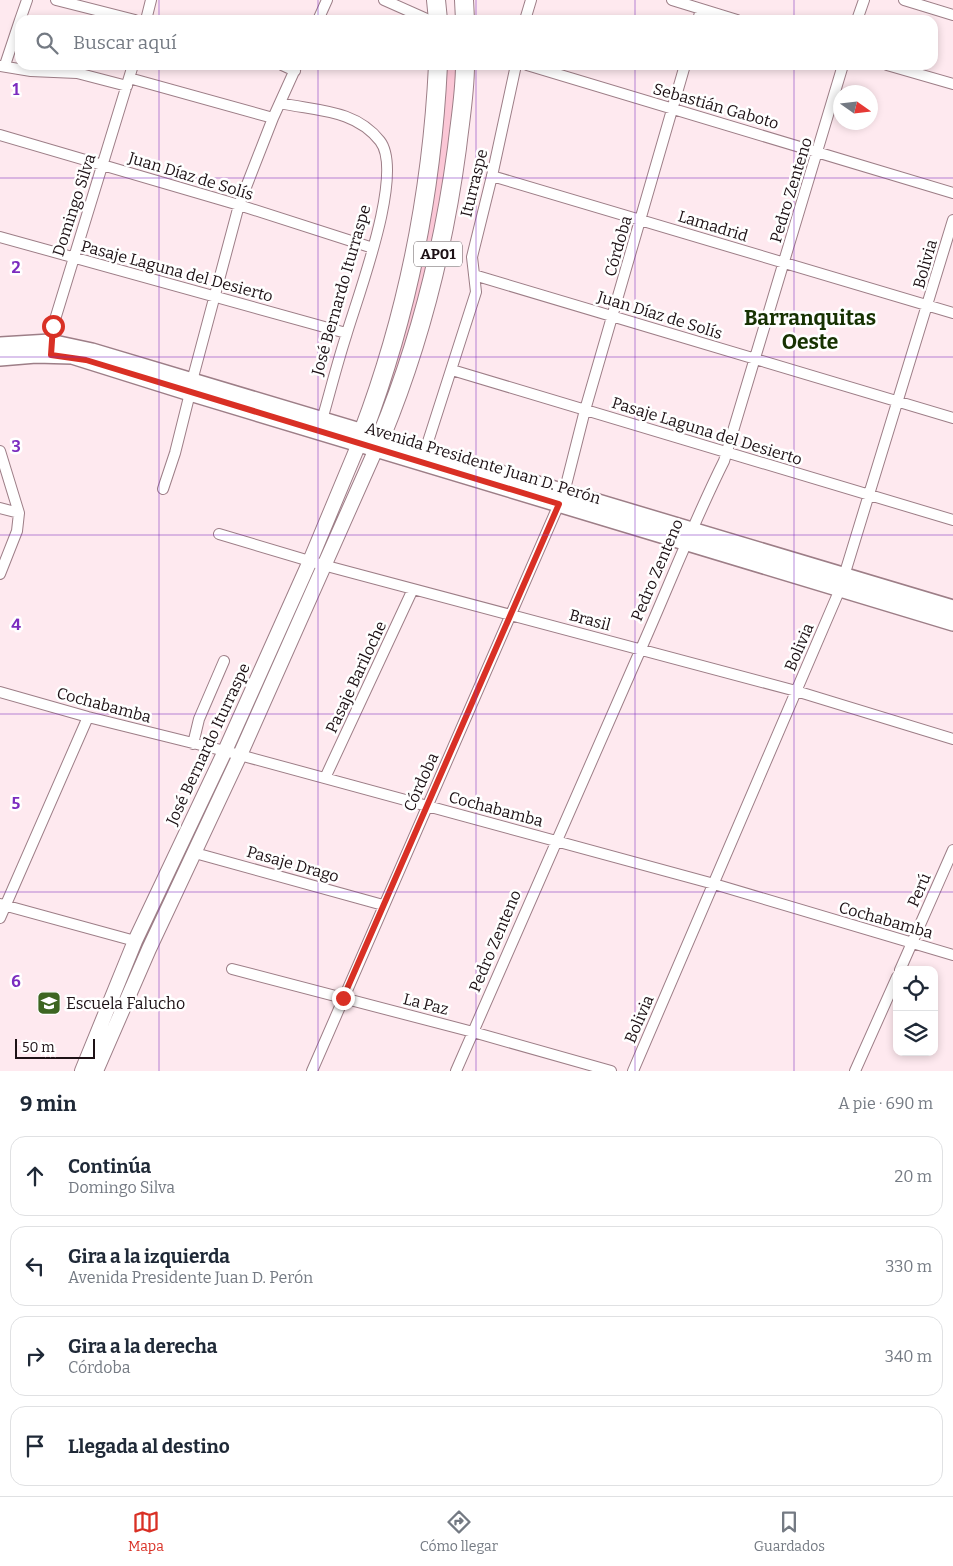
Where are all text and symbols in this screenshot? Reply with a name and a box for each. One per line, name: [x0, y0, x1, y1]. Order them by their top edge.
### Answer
search box: [15, 15, 938, 70]
icon: search: [33, 29, 61, 57]
text: Buscar aquí: [73, 31, 177, 54]
street label: Sebastián Gaboto: [651, 79, 781, 133]
text: 1: [13, 80, 20, 99]
north arrow: [833, 85, 878, 130]
street label: Pedro Zenteno: [766, 135, 816, 245]
street label: Iturraspe: [456, 147, 492, 219]
street label: Juan Díaz de Solís: [125, 148, 256, 204]
street label: Domingo Silva: [48, 151, 100, 259]
street label: José Bernardo Iturraspe: [307, 203, 374, 378]
street label: Lamadrid: [676, 206, 751, 246]
street label: Córdoba: [600, 213, 636, 279]
street label: Pasaje Laguna del Desierto: [79, 236, 275, 306]
street label: Bolivia: [909, 237, 941, 291]
road number: AP01: [414, 242, 462, 266]
text: 2: [11, 258, 21, 277]
street label: Juan Díaz de Solís: [594, 287, 725, 343]
district label: Barranquitas Oeste: [744, 305, 876, 355]
route start: [42, 315, 65, 338]
street label: Pasaje Laguna del Desierto: [609, 393, 805, 469]
street label: Avenida Presidente Juan D. Perón: [363, 418, 603, 508]
text: 3: [11, 437, 21, 456]
street label: Pedro Zenteno: [627, 516, 687, 624]
street label: Brasil: [567, 605, 613, 635]
text: 4: [11, 615, 21, 634]
street label: Pasaje Bariloche: [322, 618, 390, 736]
street label: Bolivia: [780, 620, 818, 674]
street label: José Bernardo Iturraspe: [162, 660, 254, 829]
street label: Cochabamba: [55, 683, 154, 727]
street label: Córdoba: [400, 749, 442, 814]
street label: Cochabamba: [447, 787, 546, 831]
text: 5: [12, 794, 21, 813]
street label: Pasaje Drago: [245, 842, 341, 886]
street label: Perú: [903, 870, 935, 910]
street label: Pedro Zenteno: [465, 887, 525, 995]
street label: Cochabamba: [837, 897, 935, 943]
map controls: [893, 966, 938, 1056]
button: locate: [893, 966, 938, 1011]
text: 6: [11, 972, 21, 991]
route end: [332, 987, 355, 1010]
street label: La Paz: [401, 989, 451, 1019]
school or university icon: Escuela Falucho: [36, 990, 62, 1016]
street label: Bolivia: [620, 992, 658, 1046]
place label: Escuela Falucho: [66, 994, 185, 1013]
button: layers: [893, 1011, 938, 1056]
scale bar: [15, 1036, 95, 1059]
text: 50 m: [22, 1039, 55, 1056]
text: 9 min: [20, 1091, 76, 1117]
text: A pie · 690 m: [838, 1094, 933, 1113]
text: Continúa: [68, 1155, 151, 1178]
icon: ahead: [21, 1162, 49, 1190]
text: 20 m: [895, 1167, 932, 1186]
text: Domingo Silva: [68, 1178, 175, 1197]
text: Gira a la izquierda: [68, 1245, 230, 1268]
icon: left: [21, 1252, 49, 1280]
text: 330 m: [885, 1257, 932, 1276]
text: Avenida Presidente Juan D. Perón: [68, 1268, 313, 1287]
text: Gira a la derecha: [68, 1335, 217, 1358]
icon: right: [21, 1342, 49, 1370]
text: 340 m: [885, 1347, 932, 1366]
text: Córdoba: [68, 1358, 131, 1377]
icon: arrive: [21, 1432, 49, 1460]
text: Llegada al destino: [68, 1435, 230, 1458]
tab: Mapa: [128, 1508, 164, 1555]
tab: Cómo llegar: [420, 1508, 498, 1555]
tab: Guardados: [754, 1508, 825, 1555]

